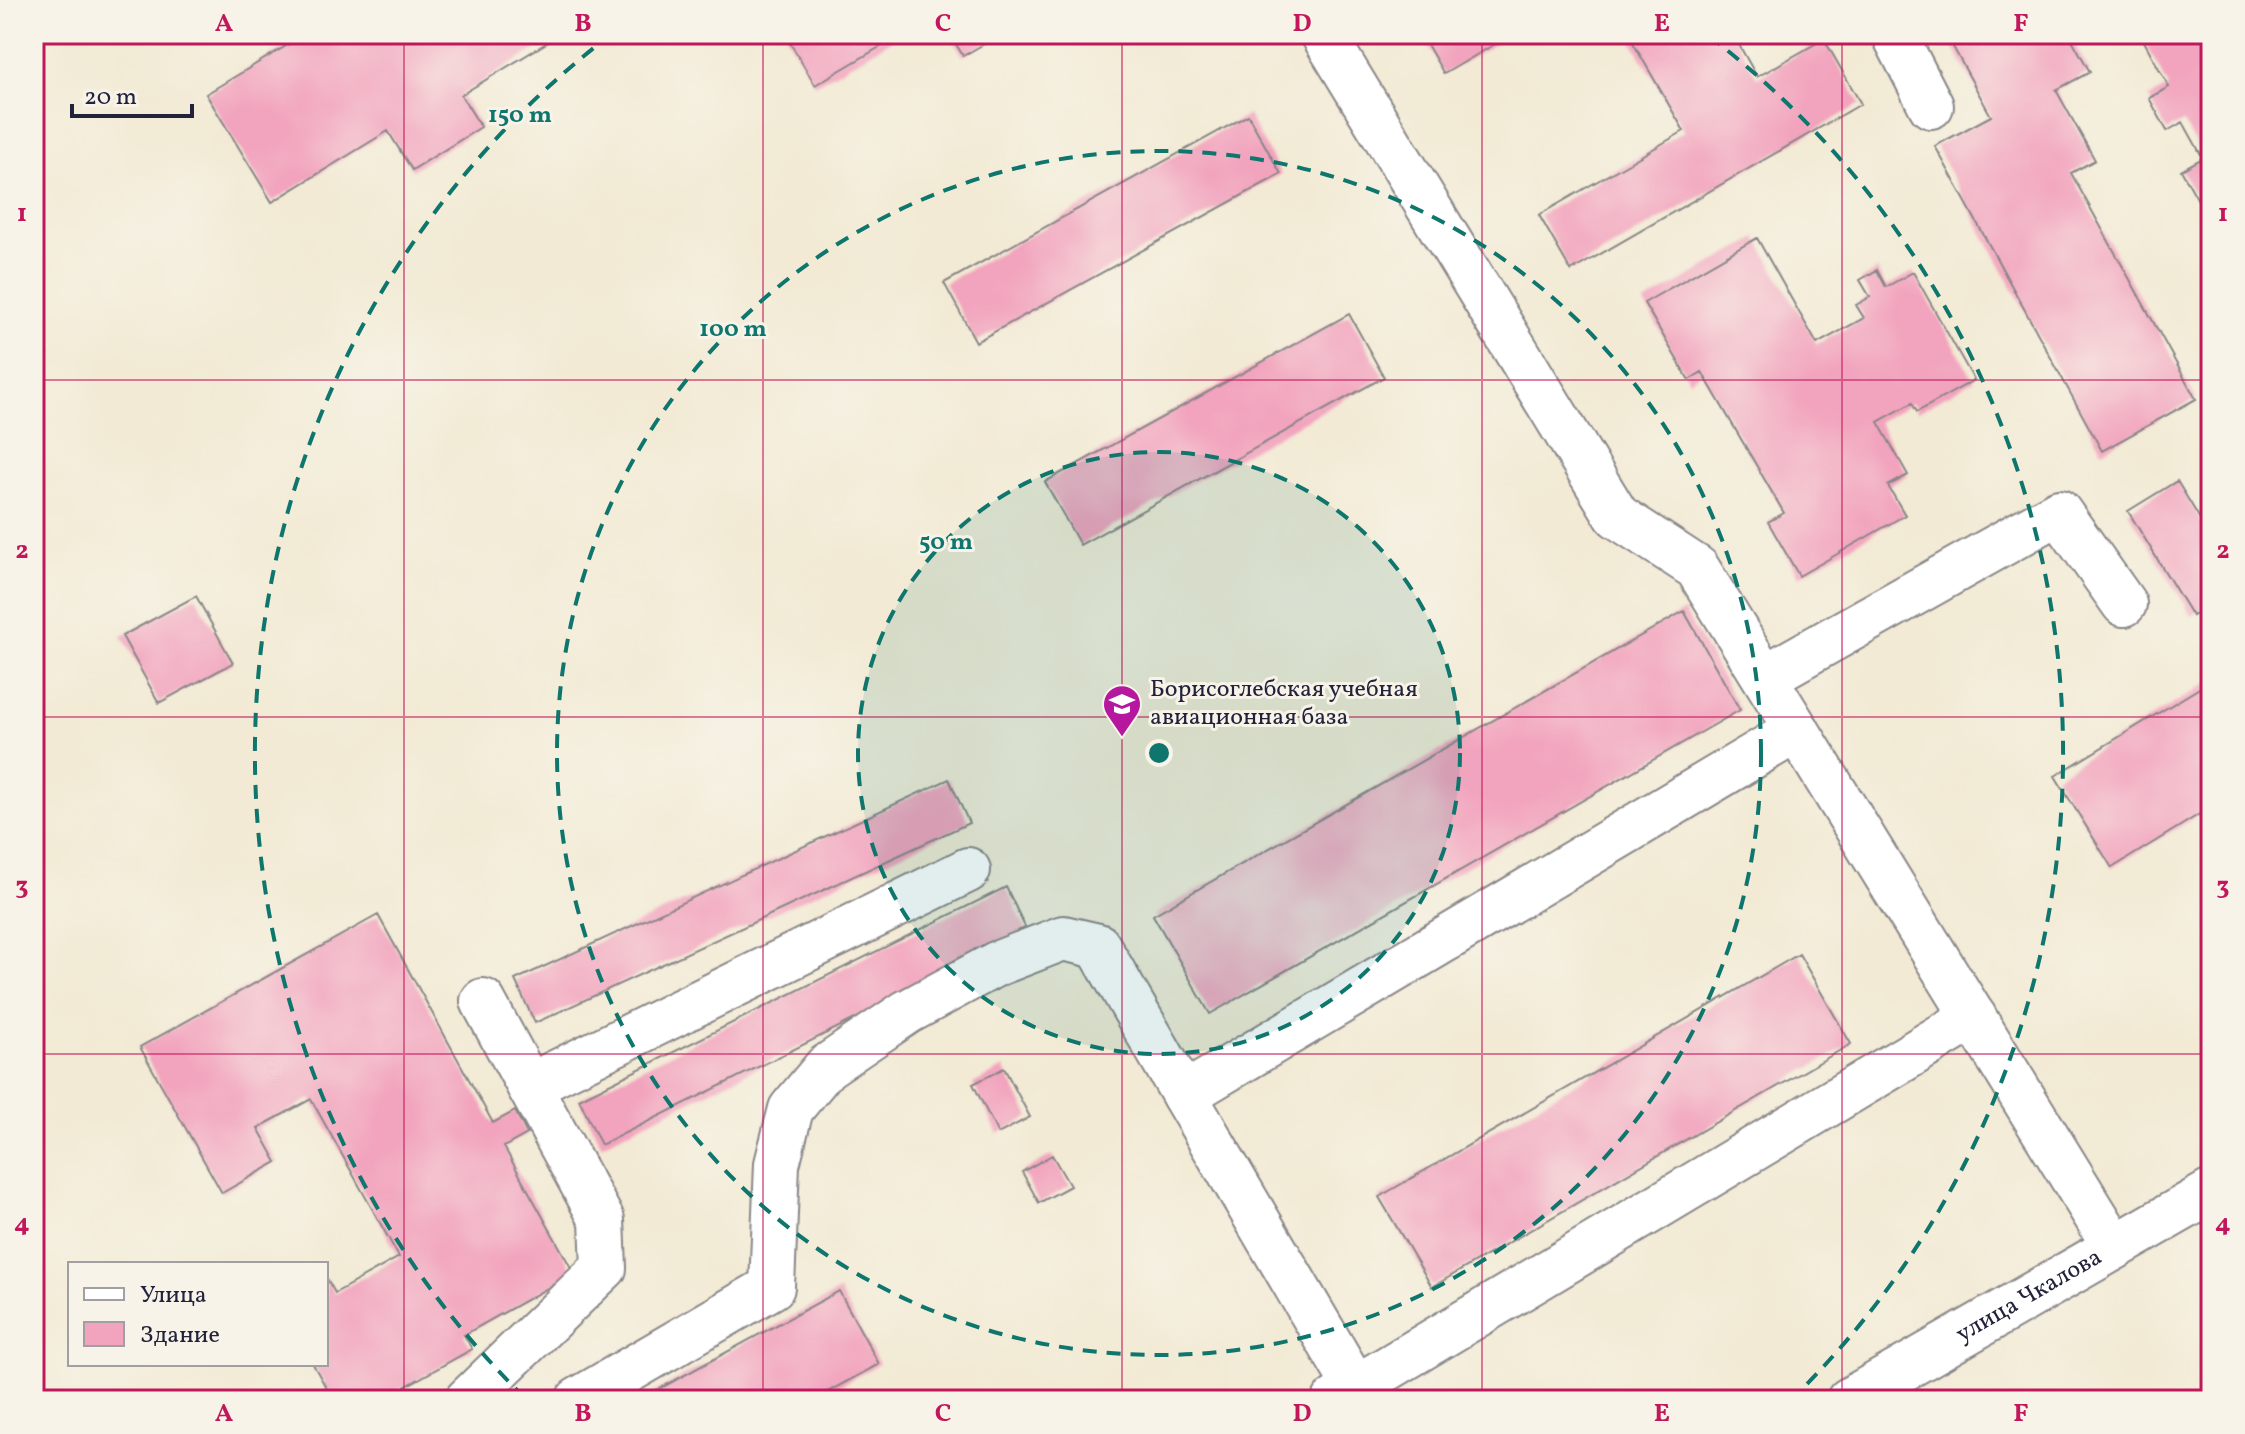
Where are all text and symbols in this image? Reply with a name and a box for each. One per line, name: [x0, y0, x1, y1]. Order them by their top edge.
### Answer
text: A: [215, 6, 234, 42]
text: B: [574, 6, 592, 42]
text: C: [935, 6, 951, 42]
text: D: [1292, 6, 1312, 42]
text: E: [1654, 6, 1670, 42]
text: F: [2013, 6, 2029, 42]
scale bar: [72, 68, 192, 118]
text: 20 m: [84, 81, 137, 115]
text: 150 m: [488, 99, 552, 133]
text: 1: [17, 196, 27, 232]
text: 1: [2218, 196, 2228, 232]
text: 100 m: [699, 313, 767, 347]
text: 50 m: [919, 526, 973, 560]
text: 2: [15, 533, 29, 569]
text: 2: [2216, 533, 2230, 569]
place label: Борисоглебская учебная авиационная база: [1150, 673, 1418, 735]
school or university icon: Борисоглебская учебная авиационная база: [1101, 683, 1143, 738]
centre of rings: [1145, 739, 1173, 767]
text: 3: [15, 869, 29, 905]
text: 3: [2216, 869, 2230, 905]
text: 4: [14, 1206, 30, 1242]
text: 4: [2215, 1206, 2231, 1242]
street label: улица Чкалова: [1950, 1241, 2109, 1352]
legend: [68, 1262, 328, 1366]
text: Улица: [140, 1279, 207, 1313]
text: Здание: [140, 1319, 220, 1353]
text: A: [215, 1396, 234, 1432]
text: B: [574, 1396, 592, 1432]
text: C: [935, 1396, 951, 1432]
text: D: [1292, 1396, 1312, 1432]
text: E: [1654, 1396, 1670, 1432]
text: F: [2013, 1396, 2029, 1432]

